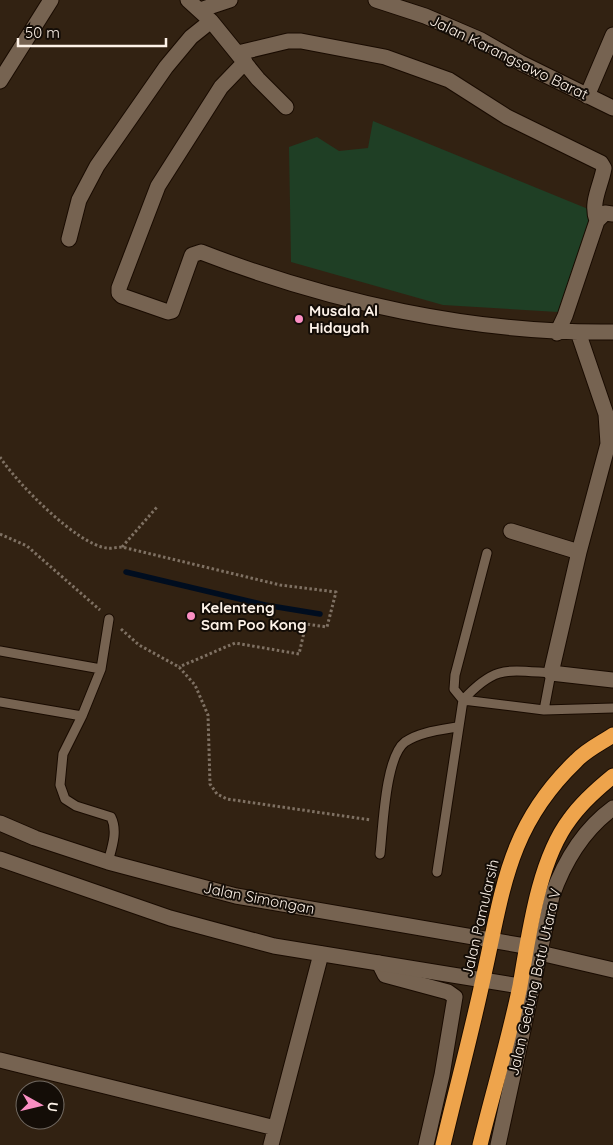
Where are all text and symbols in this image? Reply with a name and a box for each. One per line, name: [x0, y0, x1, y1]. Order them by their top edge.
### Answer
street label: Jalan Karangsawo Barat: [427, 10, 591, 104]
scale bar: [18, 15, 165, 47]
text: 50 m: [25, 23, 60, 42]
place label: Musala Al Hidayah: [309, 301, 378, 337]
marker: Musala Al Hidayah: [293, 313, 305, 325]
place label: Kelenteng Sam Poo Kong: [201, 598, 307, 634]
marker: Kelenteng Sam Poo Kong: [185, 610, 197, 622]
street label: Jalan Pamularsih: [457, 857, 503, 979]
street label: Jalan Simongan: [202, 878, 316, 918]
street label: Jalan Gedung Batu Utara V: [503, 886, 565, 1078]
north arrow: [15, 1080, 65, 1130]
text: U: [43, 1101, 62, 1113]

